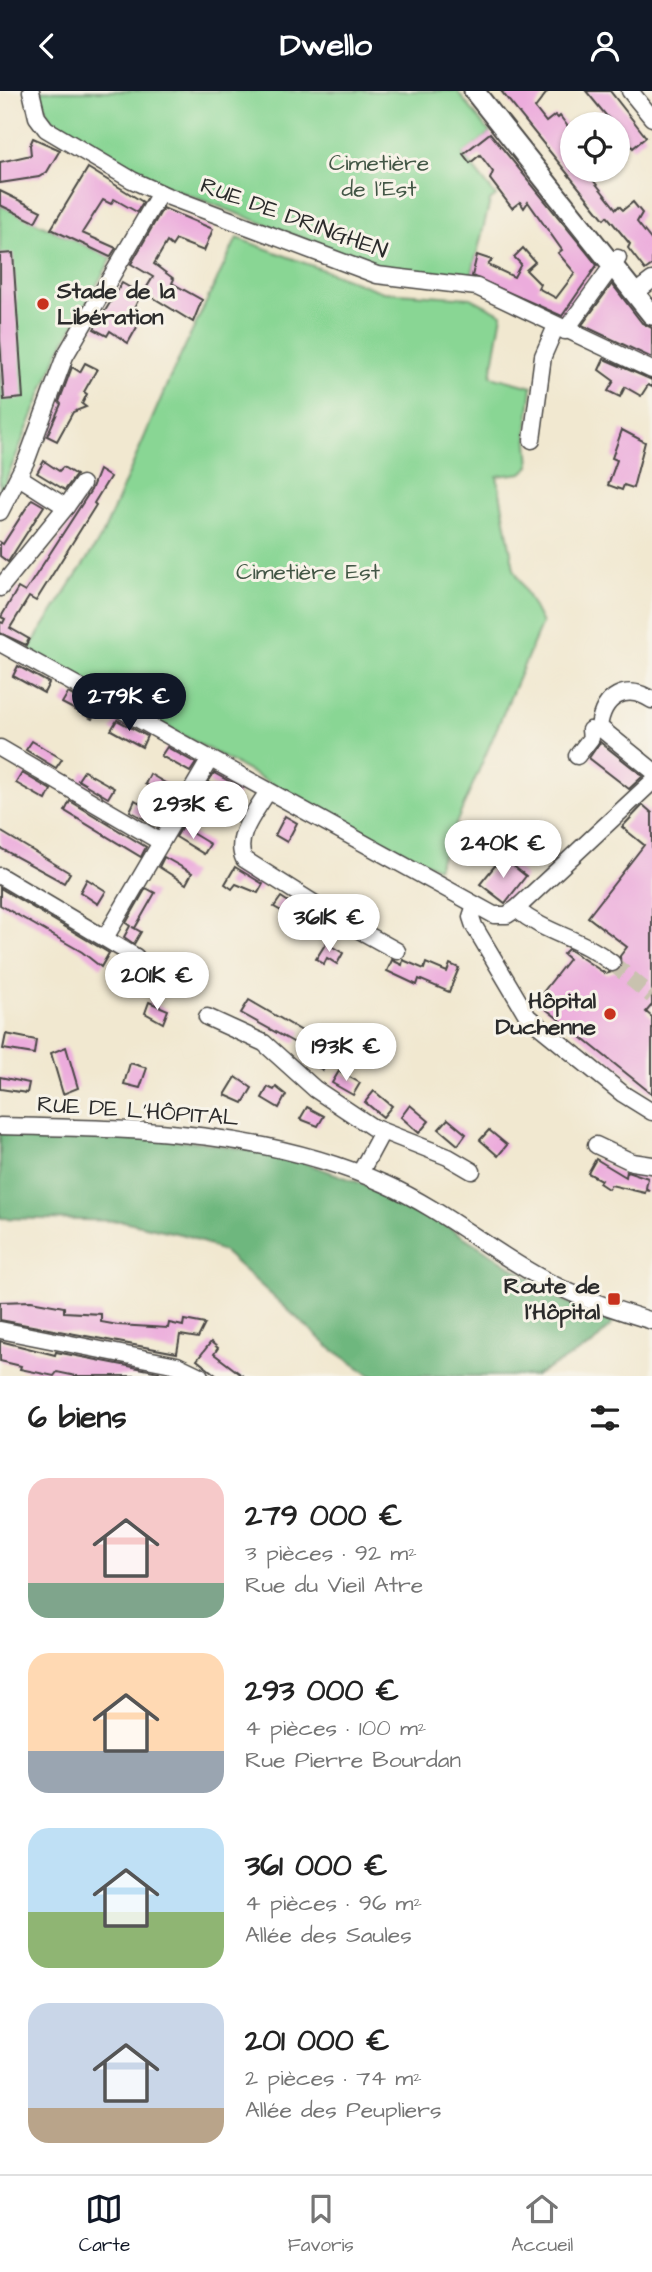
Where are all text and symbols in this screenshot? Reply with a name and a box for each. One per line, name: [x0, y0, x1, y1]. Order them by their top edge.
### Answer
text: Dwello: [280, 23, 372, 68]
icon: back: [28, 27, 66, 65]
icon: person: [586, 27, 624, 65]
map controls: [560, 112, 630, 182]
button: locate: [560, 112, 630, 182]
park label: Cimetière de l'Est: [329, 147, 429, 205]
street label: RUE DE DRINGHEN: [196, 169, 392, 267]
place label: Stade de la Libération: [56, 275, 175, 333]
marker: Stade de la Libération: [35, 296, 51, 312]
park label: Cimetière Est: [236, 556, 381, 588]
pin: 279K €: [72, 673, 186, 733]
text: 279K €: [88, 680, 170, 712]
pin: 293K €: [136, 781, 250, 841]
text: 293K €: [153, 788, 233, 820]
pin: 240K €: [446, 821, 560, 880]
text: 240K €: [461, 827, 545, 859]
pin: 361K €: [272, 895, 386, 954]
text: 361K €: [294, 901, 364, 933]
pin: 201K €: [100, 953, 214, 1012]
text: 201K €: [121, 959, 193, 991]
place label: Hôpital Duchenne: [496, 985, 597, 1043]
marker: Hôpital Duchenne: [602, 1006, 618, 1022]
pin: 193K €: [289, 1023, 403, 1083]
text: 193K €: [311, 1030, 381, 1062]
street label: RUE DE L'HÔPITAL: [36, 1088, 240, 1134]
place label: Route de l'Hôpital: [504, 1270, 601, 1328]
marker: Route de l'Hôpital: [606, 1291, 622, 1307]
text: 6 biens: [28, 1397, 127, 1439]
icon: filters: [586, 1399, 624, 1437]
text: 279 000 €: [245, 1495, 402, 1537]
icon: home: [84, 1506, 168, 1590]
text: 3 pièces · 92 m²: [245, 1537, 417, 1569]
text: Rue du Vieil Atre: [245, 1569, 423, 1601]
text: 293 000 €: [245, 1670, 399, 1712]
icon: home: [84, 1681, 168, 1765]
text: 4 pièces · 100 m²: [245, 1712, 426, 1744]
text: Rue Pierre Bourdan: [245, 1744, 461, 1776]
text: 361 000 €: [245, 1845, 388, 1887]
icon: home: [84, 1856, 168, 1940]
text: 4 pièces · 96 m²: [245, 1887, 422, 1919]
text: Allée des Saules: [245, 1919, 412, 1951]
text: 201 000 €: [245, 2020, 390, 2062]
icon: home: [84, 2031, 168, 2115]
text: 2 pièces · 74 m²: [245, 2062, 422, 2094]
text: Allée des Peupliers: [245, 2094, 441, 2126]
tab: Carte: [79, 2190, 130, 2259]
tab: Favoris: [288, 2190, 354, 2259]
tab: Accueil: [511, 2190, 573, 2259]

